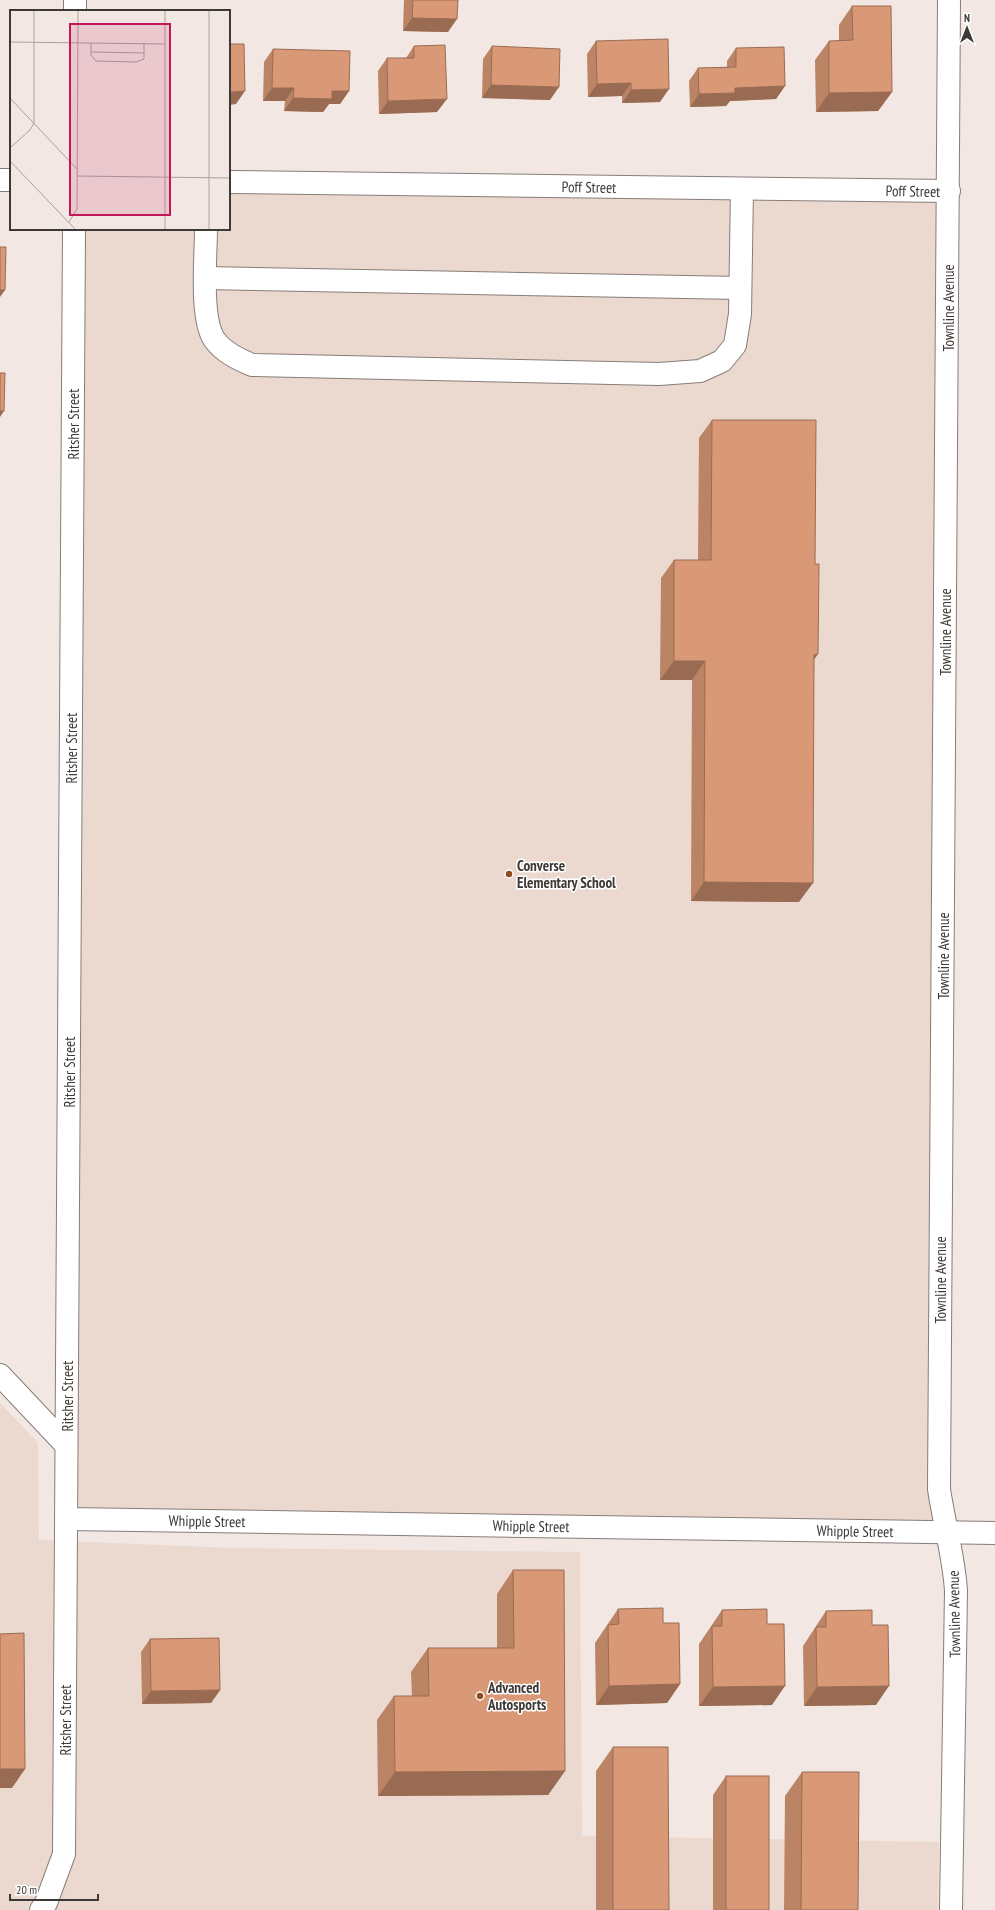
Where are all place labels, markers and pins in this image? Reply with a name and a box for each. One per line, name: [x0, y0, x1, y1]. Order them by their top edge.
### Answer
place label: Converse Elementary School: [517, 856, 616, 892]
marker: Converse Elementary School: [504, 869, 514, 879]
place label: Advanced Autosports: [487, 1678, 546, 1714]
marker: Advanced Autosports: [475, 1691, 485, 1701]

